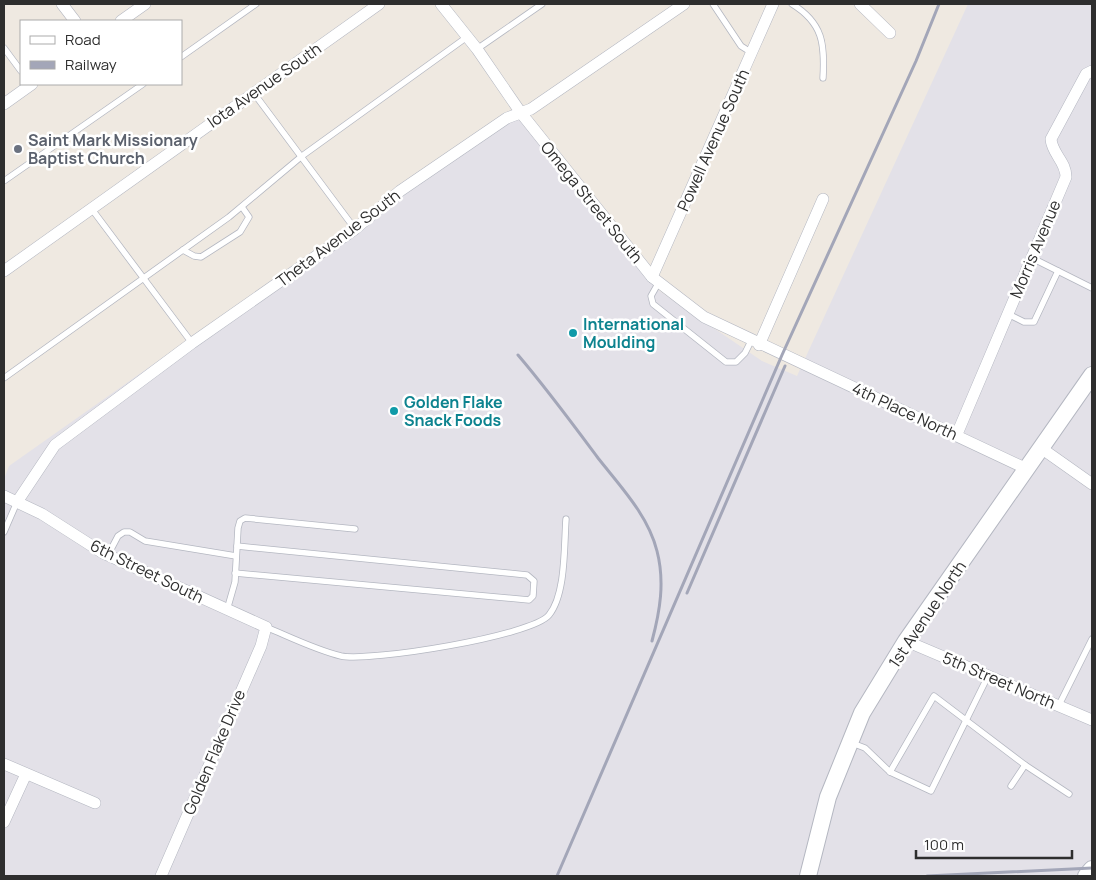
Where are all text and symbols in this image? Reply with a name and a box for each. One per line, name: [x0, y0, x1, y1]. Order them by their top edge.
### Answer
legend: [20, 20, 182, 85]
text: Road: [65, 29, 101, 50]
street label: Iota Avenue South: [203, 37, 325, 133]
text: Railway: [65, 54, 117, 75]
street label: Powell Avenue South: [672, 65, 754, 215]
place label: Saint Mark Missionary Baptist Church: [28, 129, 198, 169]
street label: Omega Street South: [536, 136, 648, 268]
marker: Saint Mark Missionary Baptist Church: [12, 143, 24, 155]
street label: Theta Avenue South: [272, 184, 404, 292]
street label: Morris Avenue: [1004, 197, 1066, 301]
place label: International Moulding: [583, 313, 684, 353]
marker: International Moulding: [567, 327, 579, 339]
street label: 4th Place North: [849, 377, 961, 445]
place label: Golden Flake Snack Foods: [404, 391, 503, 431]
marker: Golden Flake Snack Foods: [388, 405, 400, 417]
street label: 6th Street South: [86, 534, 208, 608]
street label: 1st Avenue North: [883, 556, 971, 672]
street label: 5th Street North: [939, 646, 1059, 714]
street label: Golden Flake Drive: [178, 686, 250, 818]
scale bar: [916, 828, 1072, 860]
text: 100 m: [924, 834, 964, 855]

